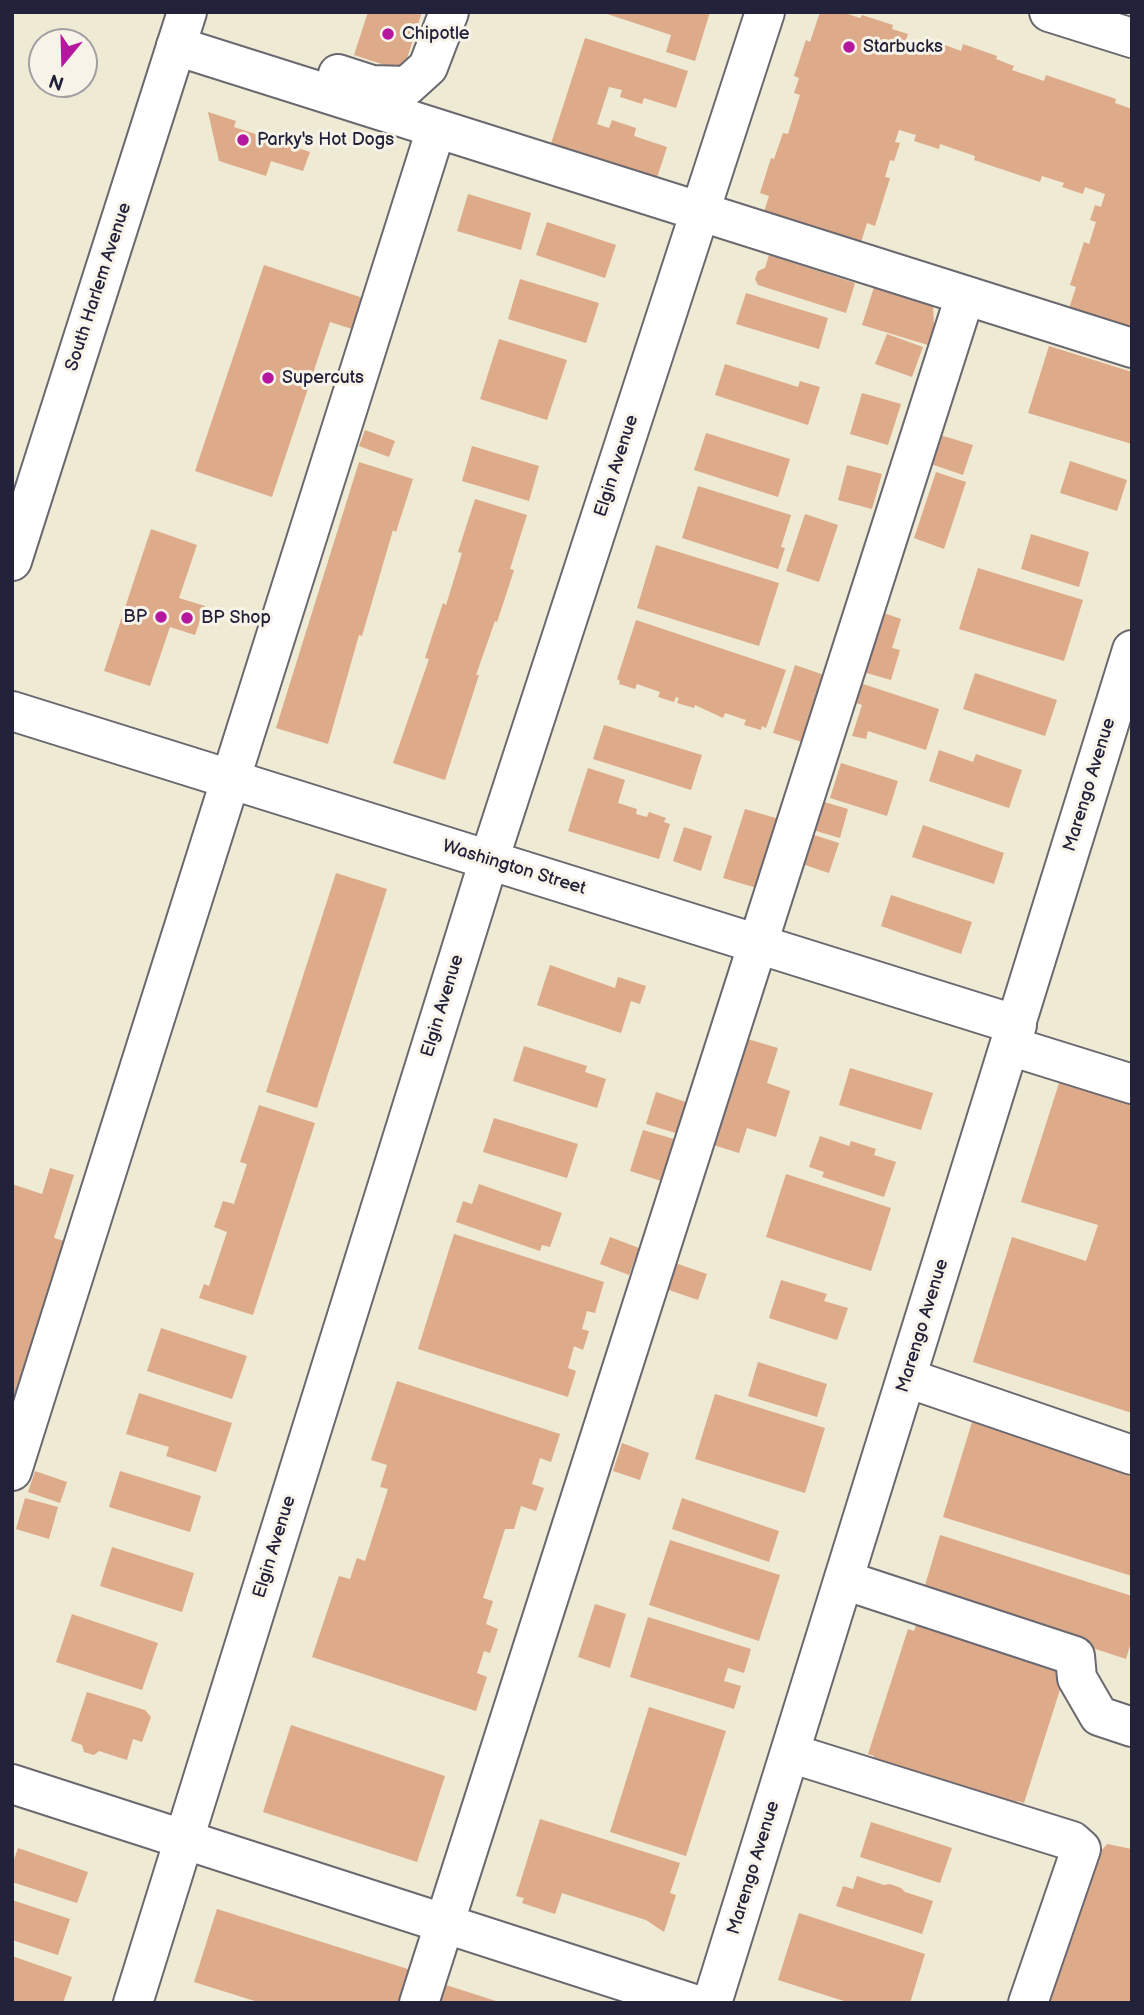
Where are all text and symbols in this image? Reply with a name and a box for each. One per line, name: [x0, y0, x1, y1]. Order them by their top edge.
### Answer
place label: Chipotle: [402, 23, 469, 45]
marker: Chipotle: [380, 26, 396, 42]
north arrow: [28, 28, 98, 98]
place label: Starbucks: [863, 36, 943, 58]
marker: Starbucks: [841, 39, 857, 55]
text: N: [46, 68, 67, 95]
place label: Parky's Hot Dogs: [257, 129, 394, 151]
marker: Parky's Hot Dogs: [235, 132, 251, 148]
street label: South Harlem Avenue: [62, 200, 136, 374]
place label: Supercuts: [282, 367, 364, 389]
marker: Supercuts: [260, 370, 276, 386]
street label: Elgin Avenue: [590, 412, 644, 520]
place label: BP: [123, 606, 147, 628]
place label: BP Shop: [201, 607, 271, 629]
marker: BP: [153, 609, 169, 625]
marker: BP Shop: [179, 610, 195, 626]
street label: Marengo Avenue: [1059, 716, 1121, 854]
street label: Washington Street: [440, 836, 588, 900]
street label: Elgin Avenue: [417, 952, 469, 1060]
street label: Marengo Avenue: [892, 1257, 954, 1395]
street label: Elgin Avenue: [249, 1493, 301, 1601]
street label: Marengo Avenue: [723, 1799, 785, 1937]

